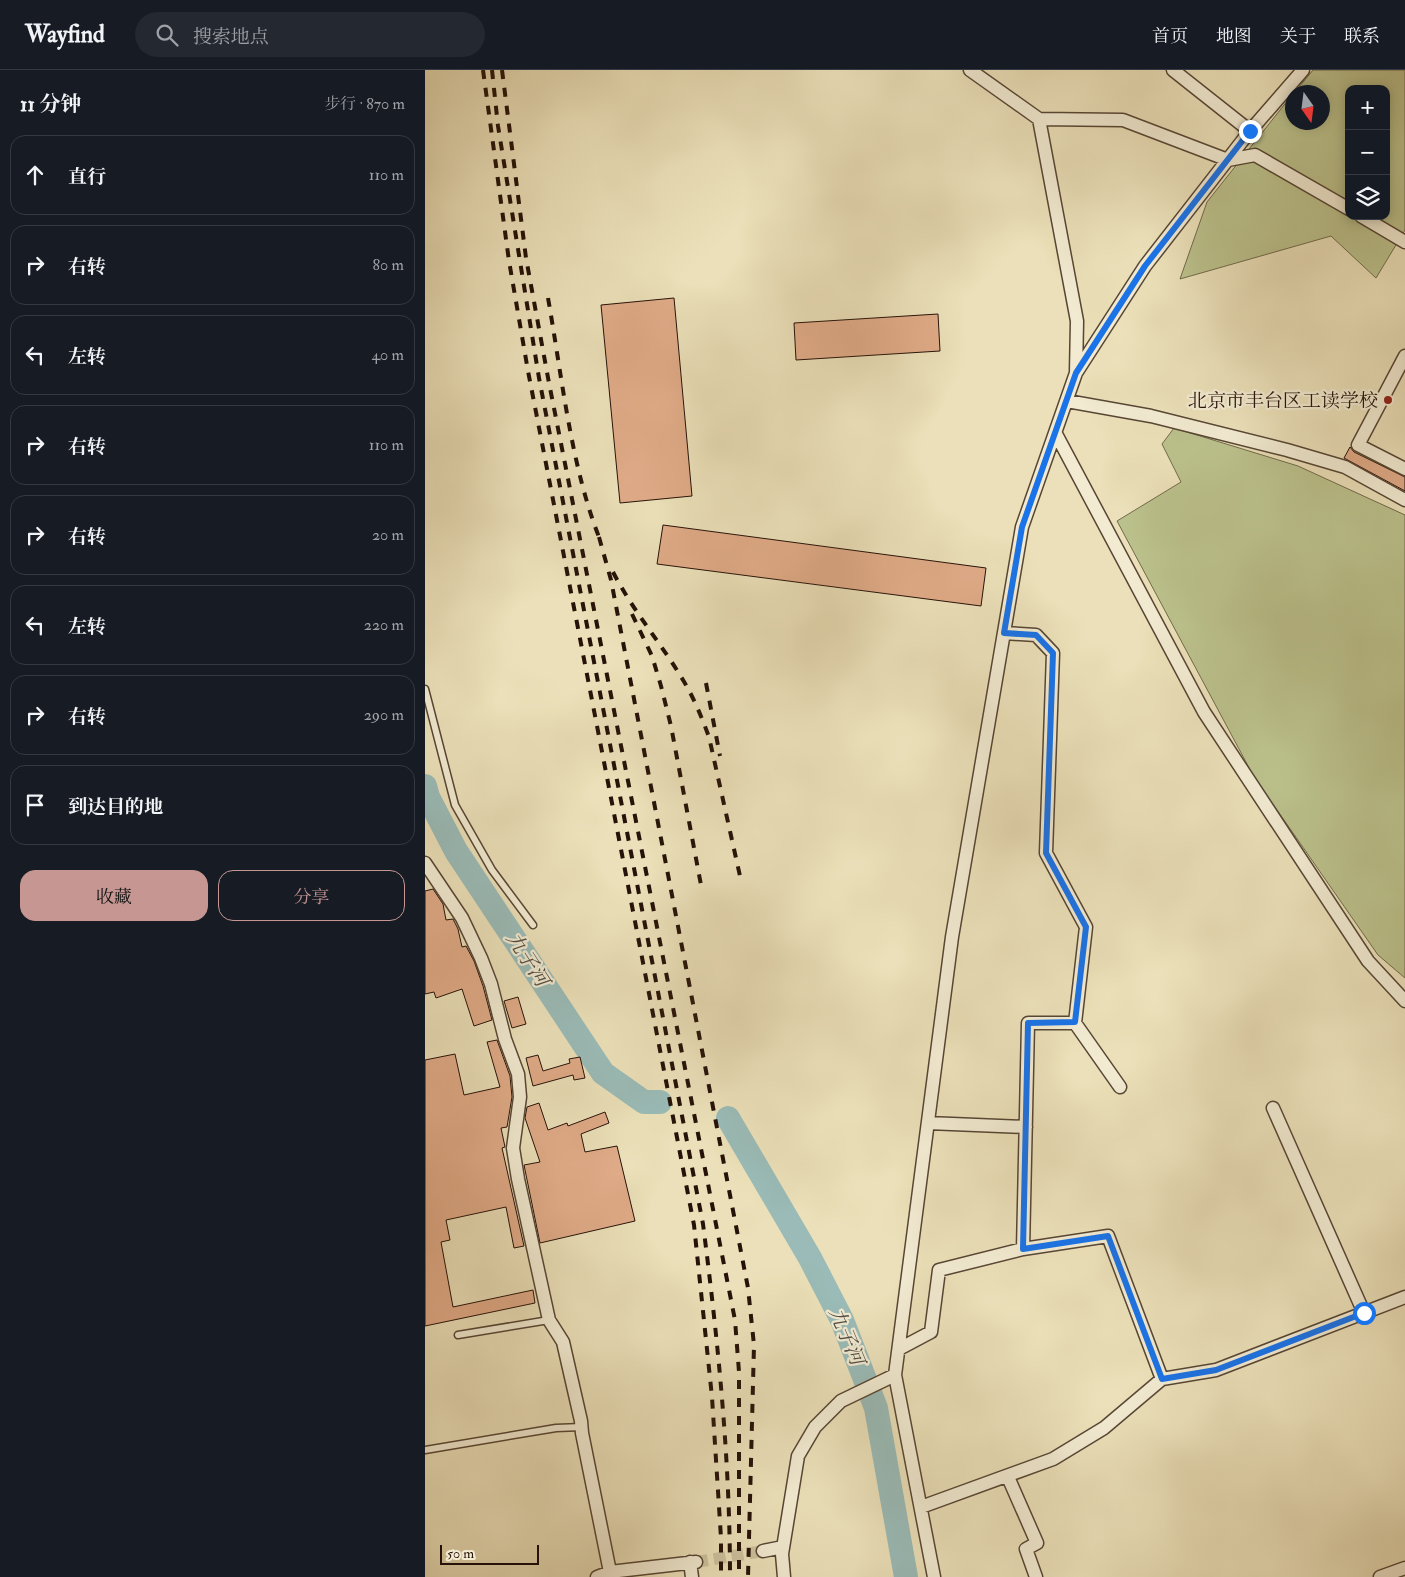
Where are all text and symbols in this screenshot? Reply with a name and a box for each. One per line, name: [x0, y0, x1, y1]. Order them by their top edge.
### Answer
search box: [135, 12, 485, 57]
text: Wayfind: [25, 19, 105, 50]
icon: search: [153, 21, 181, 49]
text: 搜索地点: [193, 25, 269, 49]
text: 首页: [1152, 25, 1188, 48]
text: 地图: [1216, 25, 1252, 48]
text: 关于: [1280, 25, 1316, 48]
text: 联系: [1344, 25, 1380, 48]
north arrow: [1285, 85, 1330, 130]
map controls: [1345, 85, 1390, 220]
button: +: [1345, 85, 1390, 130]
text: 11 分钟: [20, 91, 81, 118]
text: 步行 · 870 m: [324, 94, 405, 114]
route end: [1239, 120, 1262, 143]
button: −: [1345, 130, 1390, 175]
icon: ahead: [21, 161, 49, 189]
text: 直行: [68, 165, 106, 189]
text: 110 m: [369, 165, 404, 185]
button: layers: [1345, 175, 1390, 220]
icon: right: [21, 251, 49, 279]
text: 右转: [68, 255, 106, 279]
text: 80 m: [373, 255, 404, 275]
icon: left: [21, 341, 49, 369]
text: 左转: [68, 345, 106, 369]
text: 40 m: [371, 345, 404, 365]
place label: 北京市丰台区工读学校: [1188, 389, 1378, 413]
marker: 北京市丰台区工读学校: [1382, 394, 1394, 406]
icon: right: [21, 431, 49, 459]
text: 右转: [68, 435, 106, 459]
text: 110 m: [369, 435, 404, 455]
icon: right: [21, 521, 49, 549]
text: 右转: [68, 525, 106, 549]
text: 20 m: [372, 525, 404, 545]
icon: left: [21, 611, 49, 639]
text: 左转: [68, 615, 106, 639]
text: 220 m: [364, 615, 404, 635]
icon: right: [21, 701, 49, 729]
text: 右转: [68, 705, 106, 729]
text: 290 m: [364, 705, 404, 725]
icon: arrive: [21, 791, 49, 819]
text: 到达目的地: [68, 795, 163, 819]
button: 收藏: [20, 870, 208, 921]
button: 分享: [218, 870, 405, 921]
water label: 九子河: [501, 927, 556, 994]
route start: [1353, 1302, 1376, 1325]
water label: 九子河: [823, 1304, 871, 1371]
scale bar: [440, 1542, 539, 1565]
text: 50 m: [447, 1545, 474, 1562]

